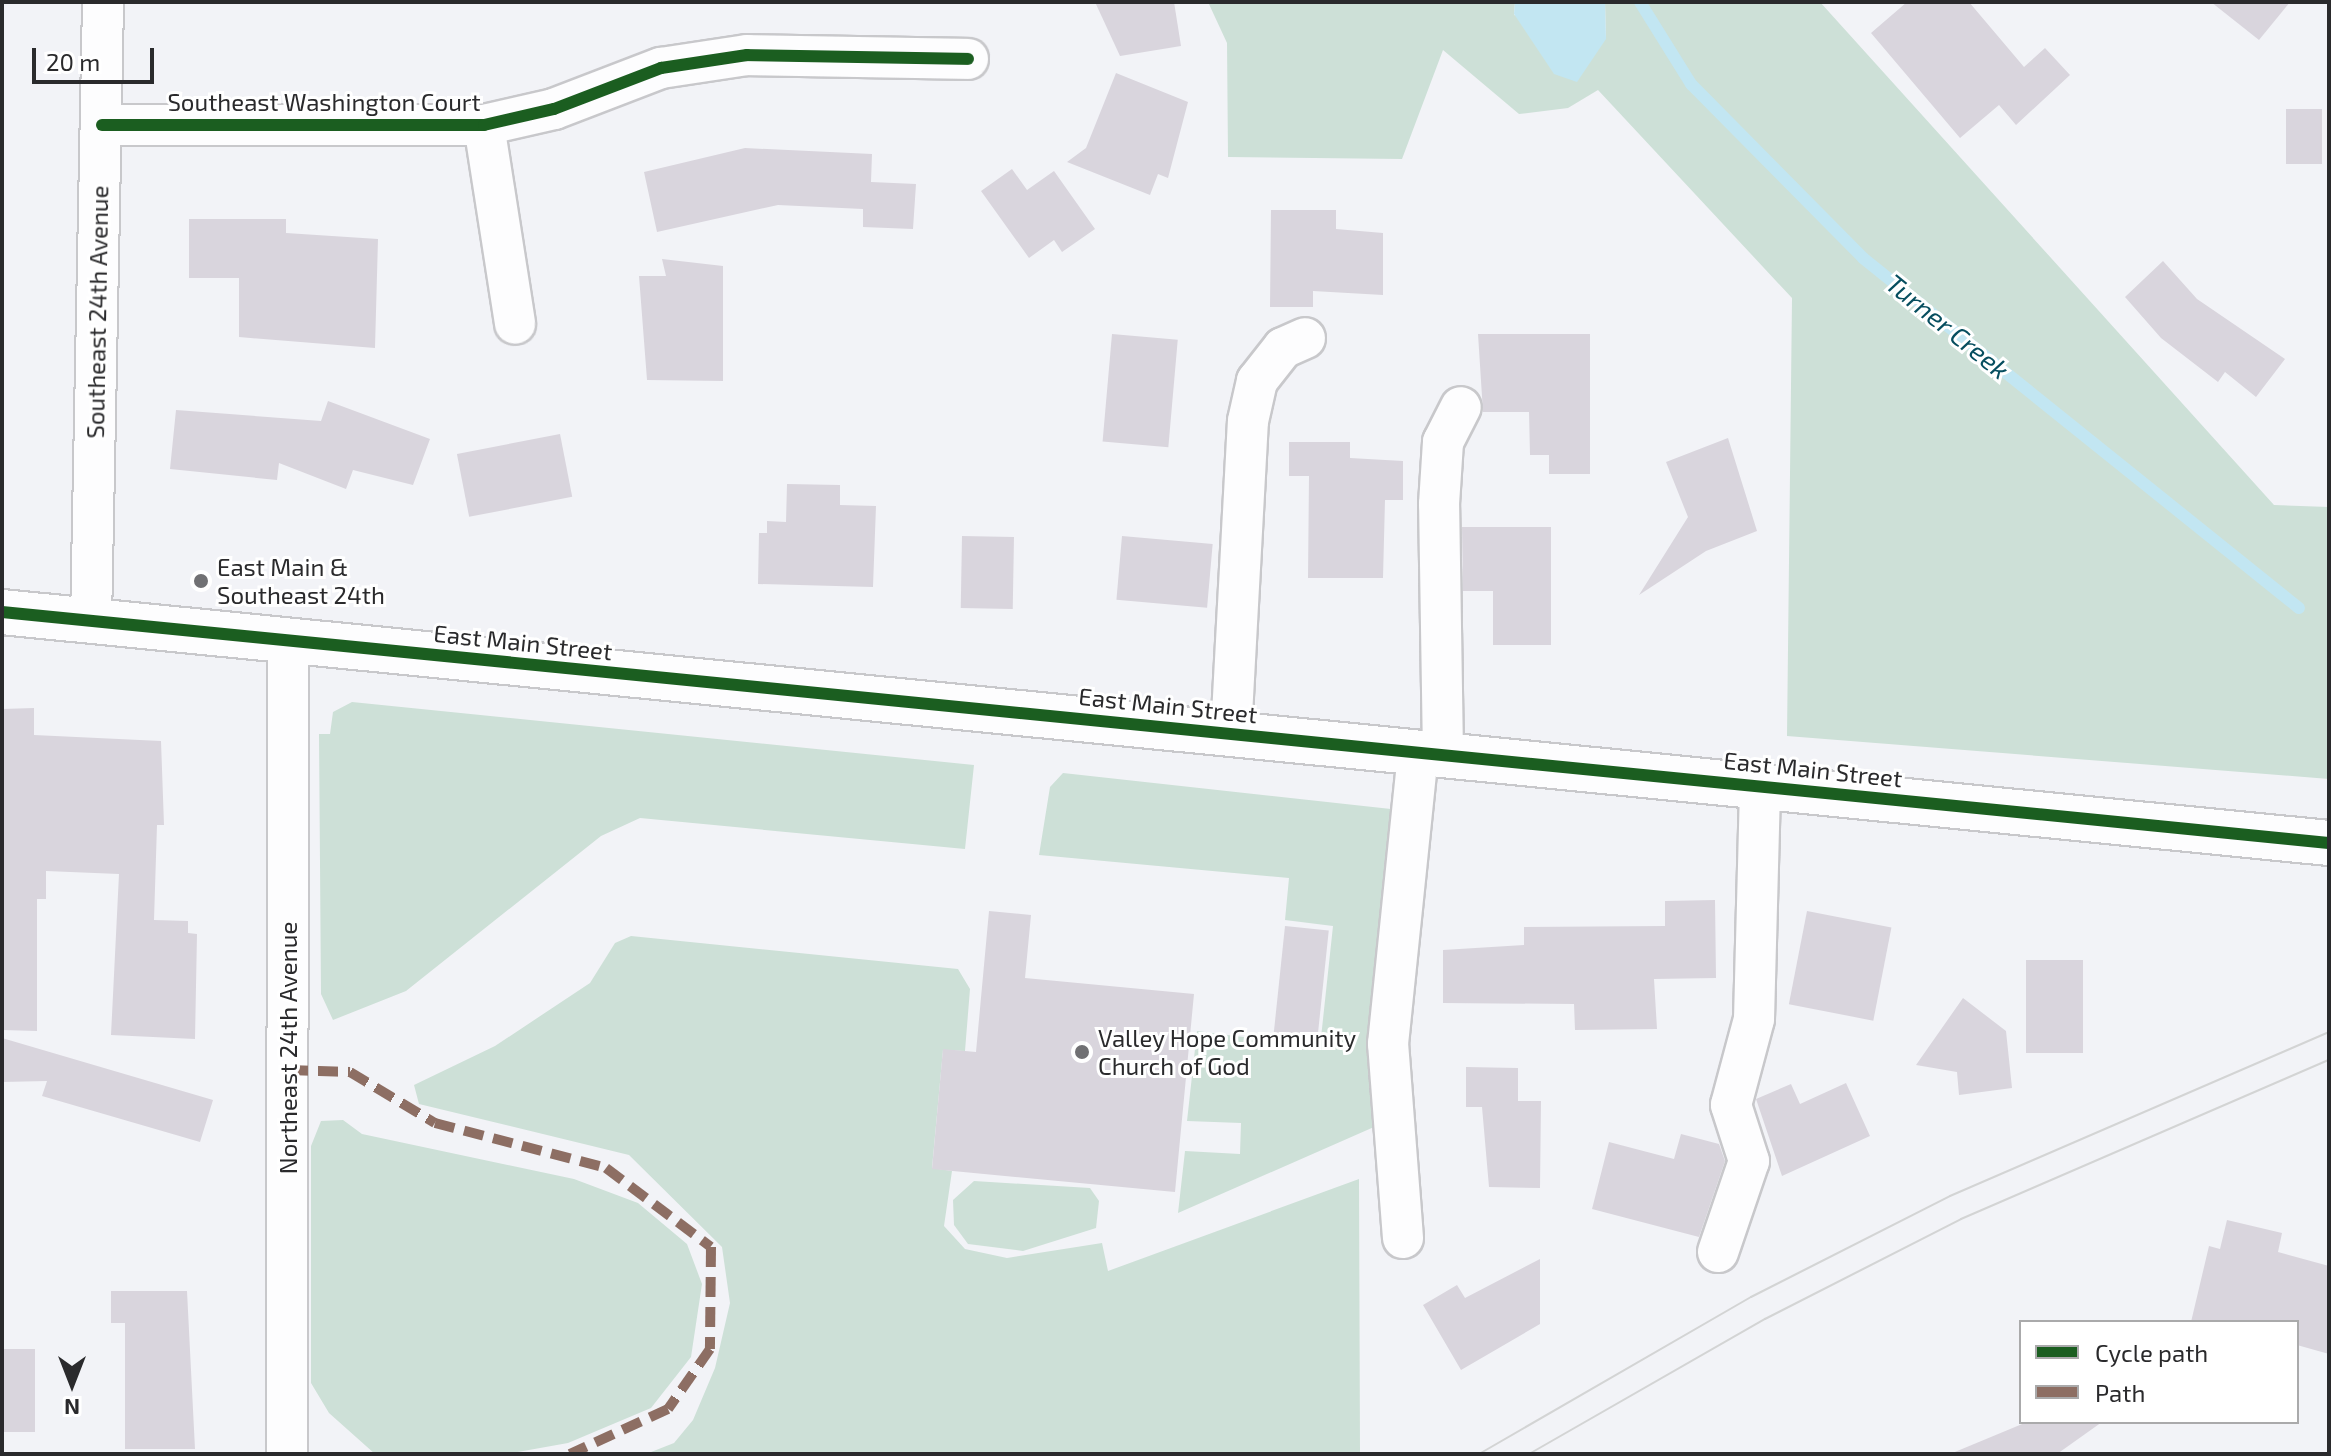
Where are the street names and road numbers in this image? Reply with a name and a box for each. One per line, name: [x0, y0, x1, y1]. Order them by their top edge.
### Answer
street label: Southeast Washington Court: [167, 88, 481, 116]
street label: Southeast 24th Avenue: [80, 185, 114, 439]
street label: East Main Street: [432, 618, 614, 666]
street label: East Main Street: [1077, 681, 1259, 729]
street label: East Main Street: [1722, 745, 1904, 793]
street label: Northeast 24th Avenue: [274, 921, 302, 1175]

